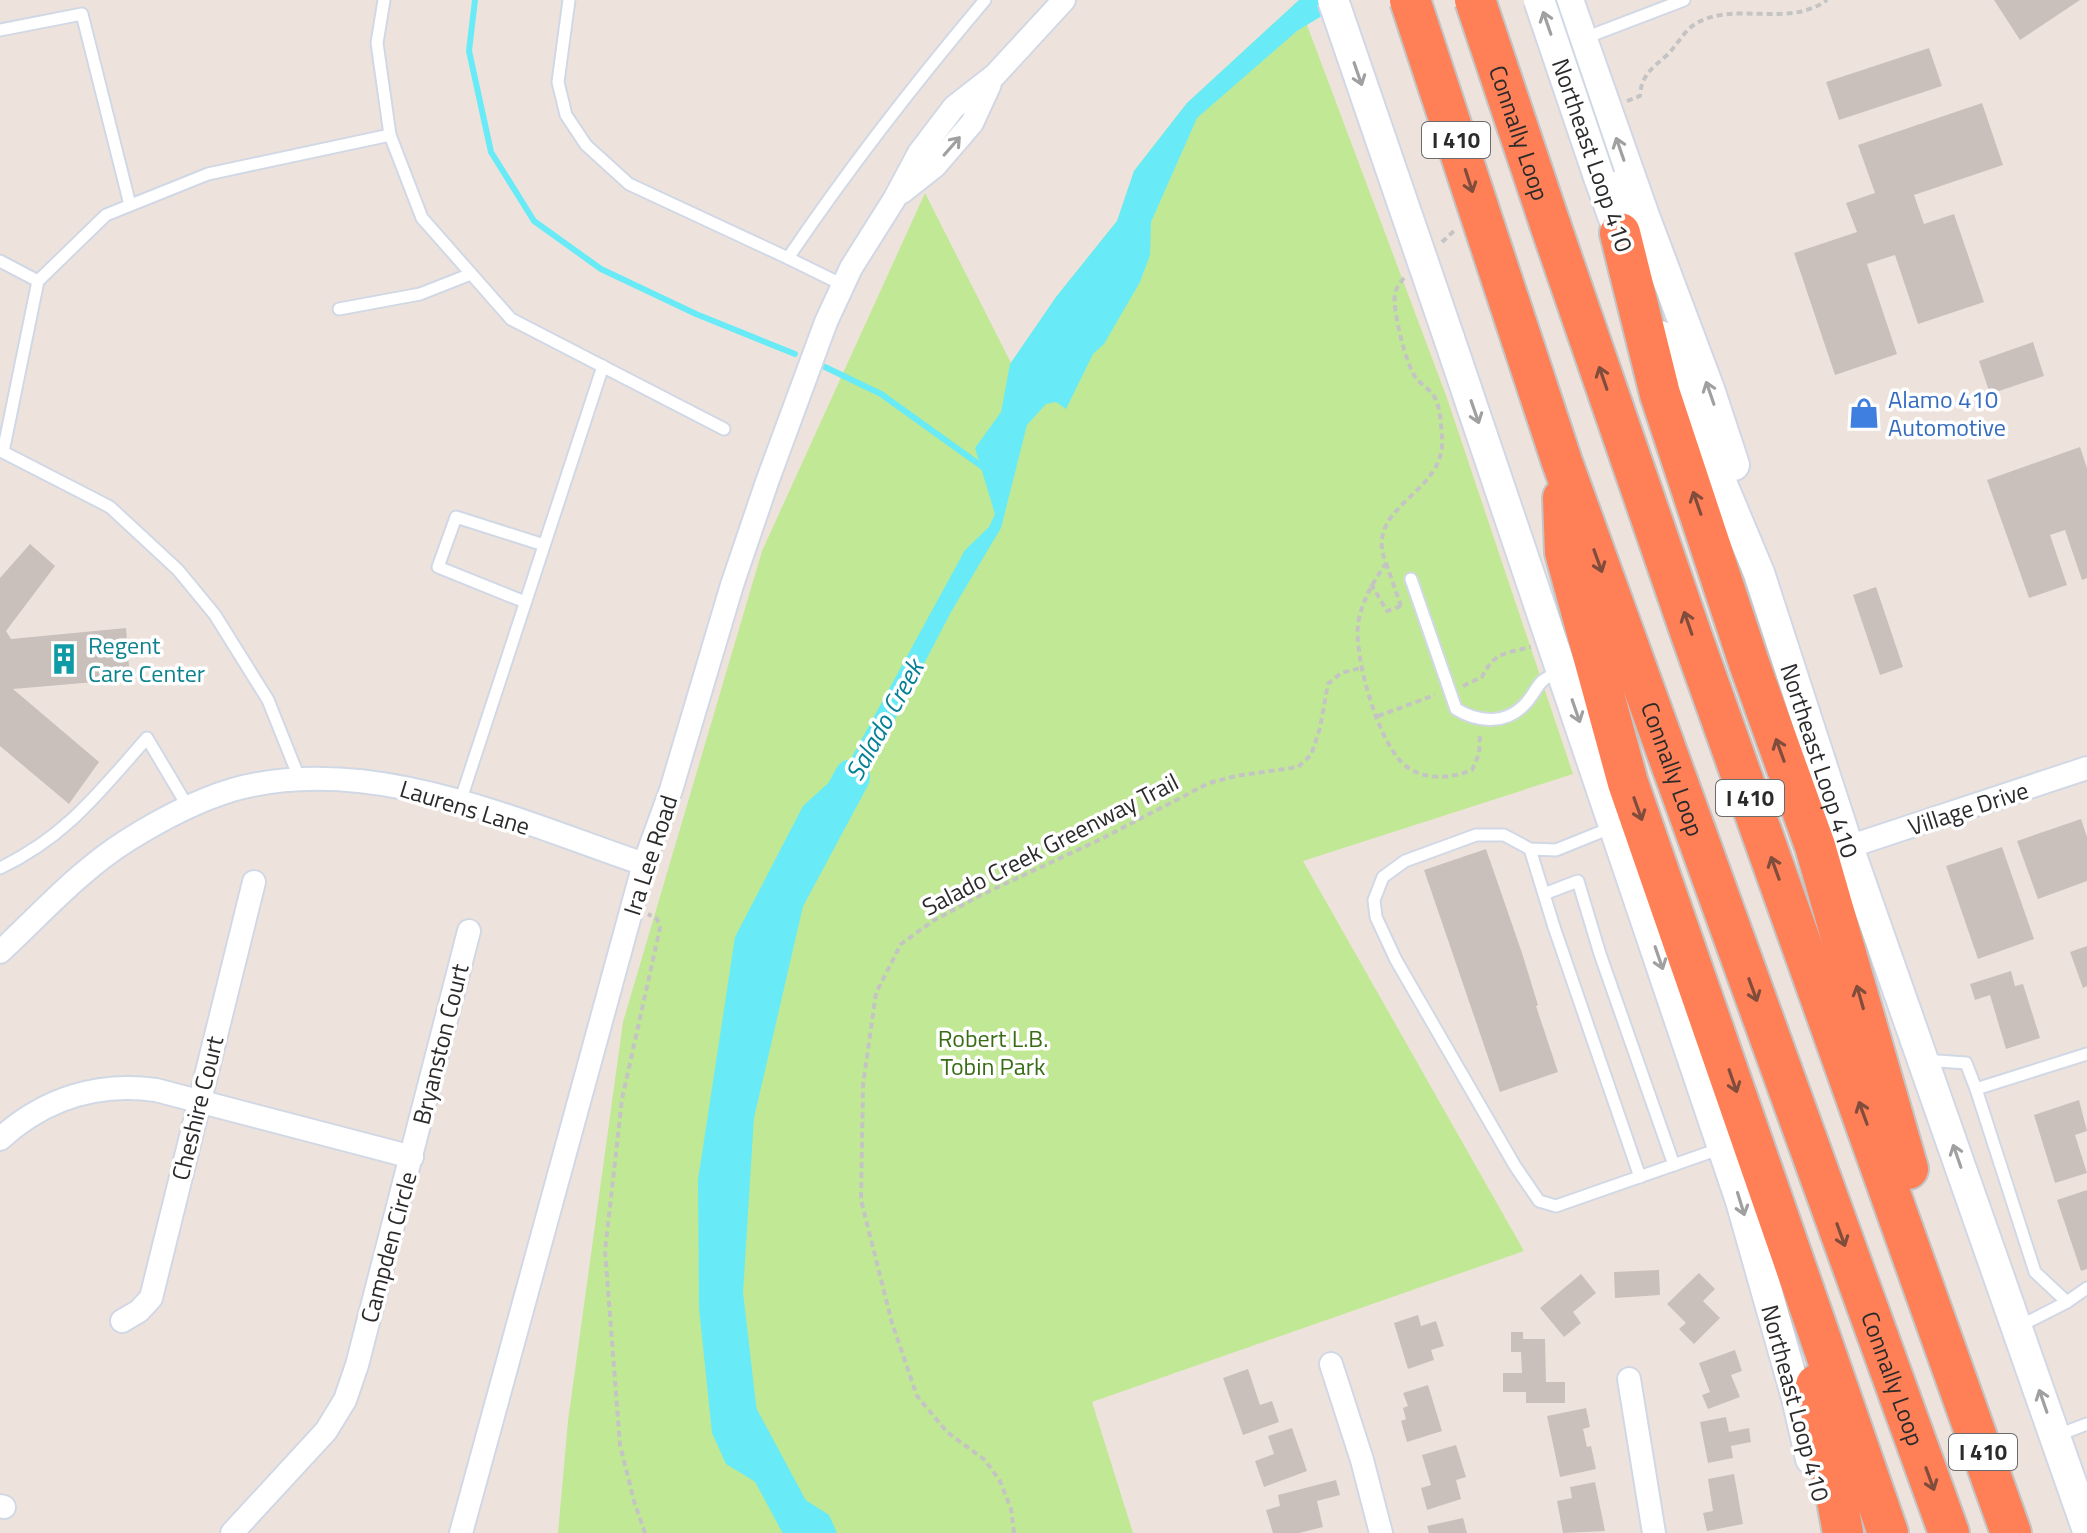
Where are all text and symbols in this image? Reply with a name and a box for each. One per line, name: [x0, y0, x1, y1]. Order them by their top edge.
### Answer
one-way arrow: [1538, 11, 1553, 36]
street label: Northeast Loop 410: [1543, 53, 1643, 257]
street label: Connally Loop: [1480, 60, 1559, 205]
one-way arrow: [1352, 61, 1366, 86]
road number: I 410: [1422, 122, 1490, 158]
one-way arrow: [943, 136, 961, 156]
one-way arrow: [1612, 137, 1627, 162]
one-way arrow: [1463, 168, 1478, 193]
one-way arrow: [1595, 365, 1610, 390]
one-way arrow: [1702, 380, 1717, 405]
place label: Alamo 410 Automotive: [1888, 381, 2006, 445]
shop icon: Alamo 410 Automotive: [1847, 396, 1881, 430]
one-way arrow: [1468, 399, 1483, 424]
one-way arrow: [1689, 491, 1704, 516]
one-way arrow: [1592, 549, 1606, 573]
one-way arrow: [1679, 611, 1694, 636]
place label: Regent Care Center: [88, 627, 205, 691]
building icon: Regent Care Center: [47, 642, 81, 676]
water label: Salado Creek: [835, 650, 935, 787]
street label: Northeast Loop 410: [1772, 659, 1868, 863]
street label: Connally Loop: [1632, 697, 1714, 841]
one-way arrow: [1570, 698, 1585, 723]
one-way arrow: [1772, 738, 1787, 763]
street label: Salado Creek Greenway Trail: [915, 764, 1185, 924]
street label: Laurens Lane: [396, 770, 534, 844]
street label: Village Drive: [1903, 772, 2033, 844]
road number: I 410: [1716, 780, 1784, 816]
street label: Ira Lee Road: [614, 790, 686, 920]
one-way arrow: [1631, 796, 1646, 821]
one-way arrow: [1767, 856, 1781, 881]
one-way arrow: [1652, 944, 1667, 970]
street label: Bryanston Court: [403, 959, 478, 1128]
one-way arrow: [1746, 977, 1761, 1002]
one-way arrow: [1852, 985, 1867, 1011]
park label: Robert L.B. Tobin Park: [938, 1020, 1048, 1084]
street label: Cheshire Court: [162, 1031, 232, 1184]
one-way arrow: [1726, 1068, 1741, 1093]
one-way arrow: [1855, 1101, 1869, 1126]
one-way arrow: [1949, 1144, 1963, 1168]
street label: Campden Circle: [351, 1167, 425, 1327]
one-way arrow: [1734, 1191, 1749, 1217]
one-way arrow: [1835, 1222, 1849, 1247]
street label: Northeast Loop 410: [1752, 1301, 1840, 1505]
street label: Connally Loop: [1852, 1306, 1934, 1451]
one-way arrow: [2035, 1389, 2050, 1414]
road number: I 410: [1949, 1434, 2017, 1470]
one-way arrow: [1923, 1466, 1938, 1491]

